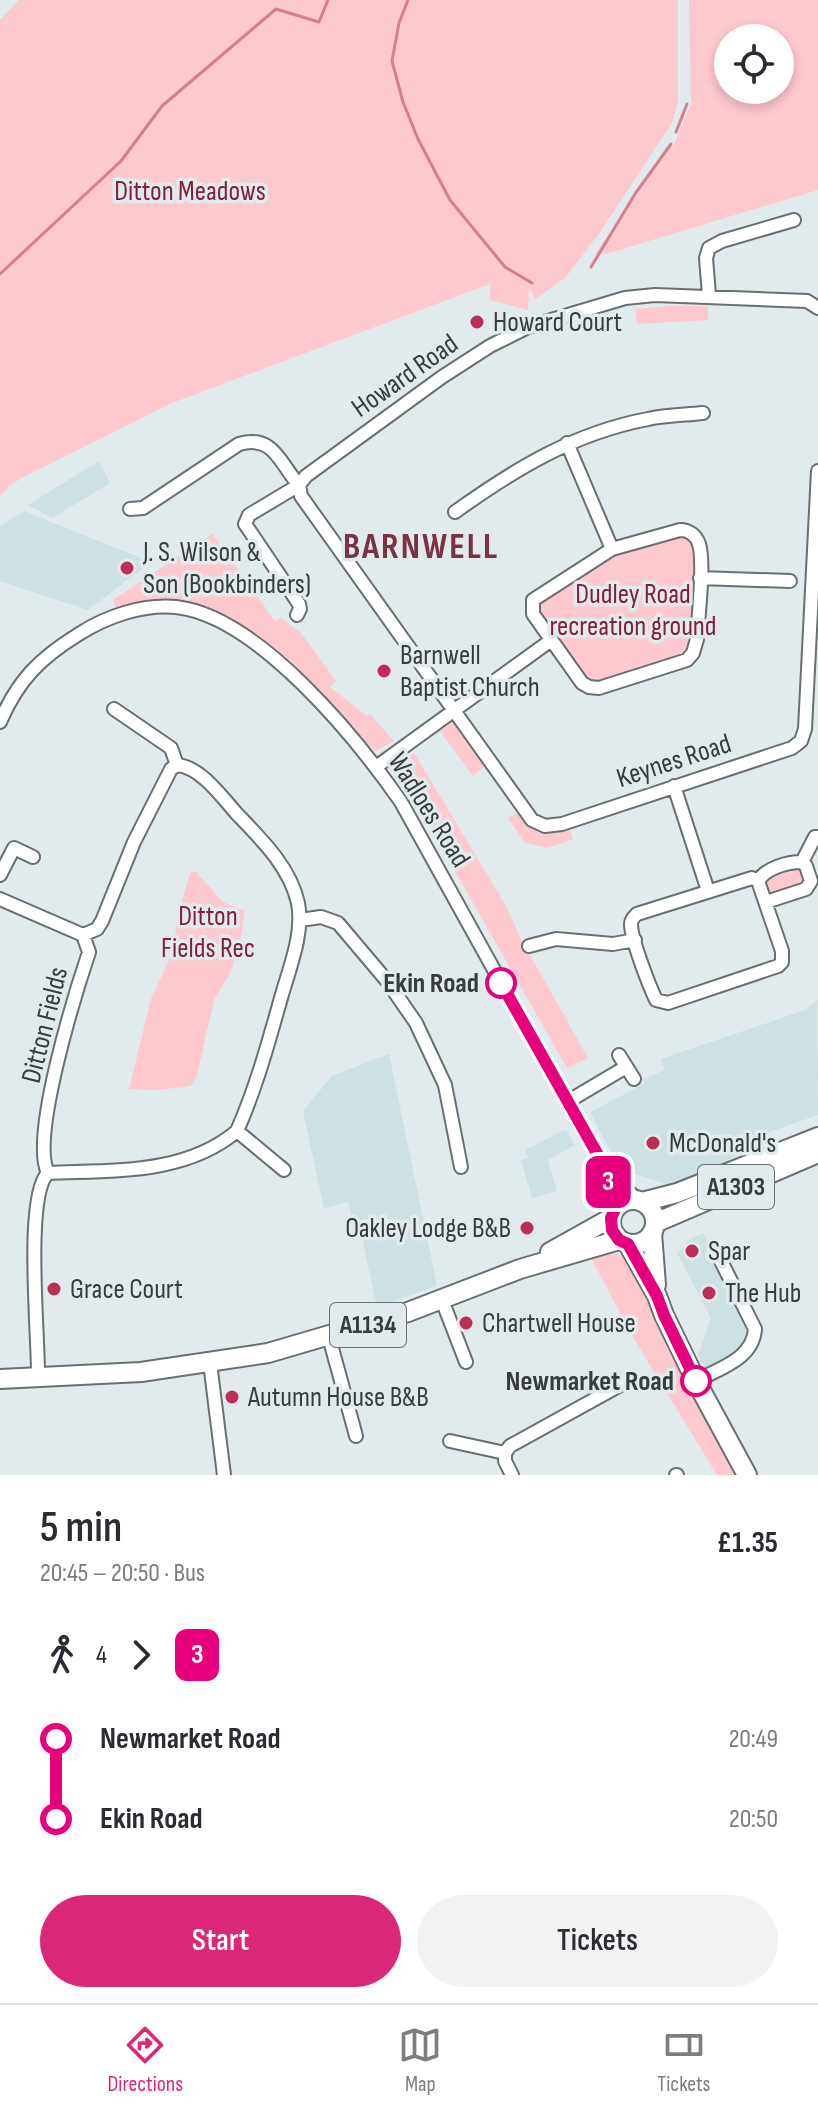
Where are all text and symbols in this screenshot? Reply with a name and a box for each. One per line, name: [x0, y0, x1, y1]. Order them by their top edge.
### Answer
map controls: [714, 24, 794, 104]
button: locate: [714, 24, 794, 104]
park label: Ditton Meadows: [114, 175, 266, 208]
place label: Howard Court: [493, 306, 622, 339]
marker: Howard Court: [468, 313, 486, 331]
street label: Howard Road: [345, 327, 465, 425]
district label: BARNWELL: [343, 526, 499, 569]
place label: J. S. Wilson & Son (Bookbinders): [142, 536, 311, 601]
marker: J. S. Wilson & Son (Bookbinders): [118, 559, 136, 577]
park label: Dudley Road recreation ground: [549, 578, 717, 643]
place label: Barnwell Baptist Church: [400, 639, 540, 704]
marker: Barnwell Baptist Church: [375, 662, 393, 680]
street label: Keynes Road: [613, 727, 735, 795]
street label: Wadloes Road: [381, 746, 477, 874]
park label: Ditton Fields Rec: [161, 900, 255, 965]
street label: Ditton Fields: [15, 964, 75, 1086]
place label: Ekin Road: [383, 967, 479, 1000]
marker: Ekin Road: [486, 968, 516, 998]
place label: McDonald's: [669, 1127, 776, 1160]
marker: McDonald's: [644, 1134, 662, 1152]
line badge: 3: [582, 1156, 634, 1208]
text: 3: [602, 1165, 614, 1198]
road number: A1303: [698, 1165, 774, 1209]
place label: Oakley Lodge B&B: [345, 1212, 511, 1245]
marker: Oakley Lodge B&B: [518, 1219, 536, 1237]
place label: Spar: [708, 1235, 750, 1268]
marker: Spar: [683, 1242, 701, 1260]
place label: Grace Court: [70, 1273, 183, 1306]
place label: The Hub: [725, 1277, 801, 1310]
marker: Grace Court: [45, 1280, 63, 1298]
marker: The Hub: [700, 1284, 718, 1302]
road number: A1134: [330, 1303, 406, 1347]
place label: Chartwell House: [482, 1307, 636, 1340]
marker: Chartwell House: [457, 1314, 475, 1332]
place label: Newmarket Road: [506, 1365, 674, 1398]
marker: Newmarket Road: [681, 1366, 711, 1396]
place label: Autumn House B&B: [247, 1381, 429, 1414]
marker: Autumn House B&B: [223, 1388, 241, 1406]
text: 5 min: [40, 1501, 122, 1554]
text: £1.35: [717, 1525, 778, 1561]
text: 20:45 – 20:50 · Bus: [40, 1558, 205, 1589]
icon: walk: [40, 1633, 84, 1677]
icon: forward: [119, 1633, 163, 1677]
text: 3: [191, 1638, 203, 1671]
text: 4: [96, 1640, 107, 1671]
text: Newmarket Road: [100, 1721, 281, 1757]
text: 20:49: [729, 1724, 778, 1755]
text: Ekin Road: [100, 1801, 203, 1837]
text: 20:50: [729, 1804, 778, 1835]
button: Start: [40, 1895, 401, 1987]
button: Tickets: [417, 1895, 778, 1987]
tab: Directions: [108, 2023, 183, 2098]
tab: Map: [398, 2023, 442, 2098]
tab: Tickets: [657, 2023, 710, 2098]

